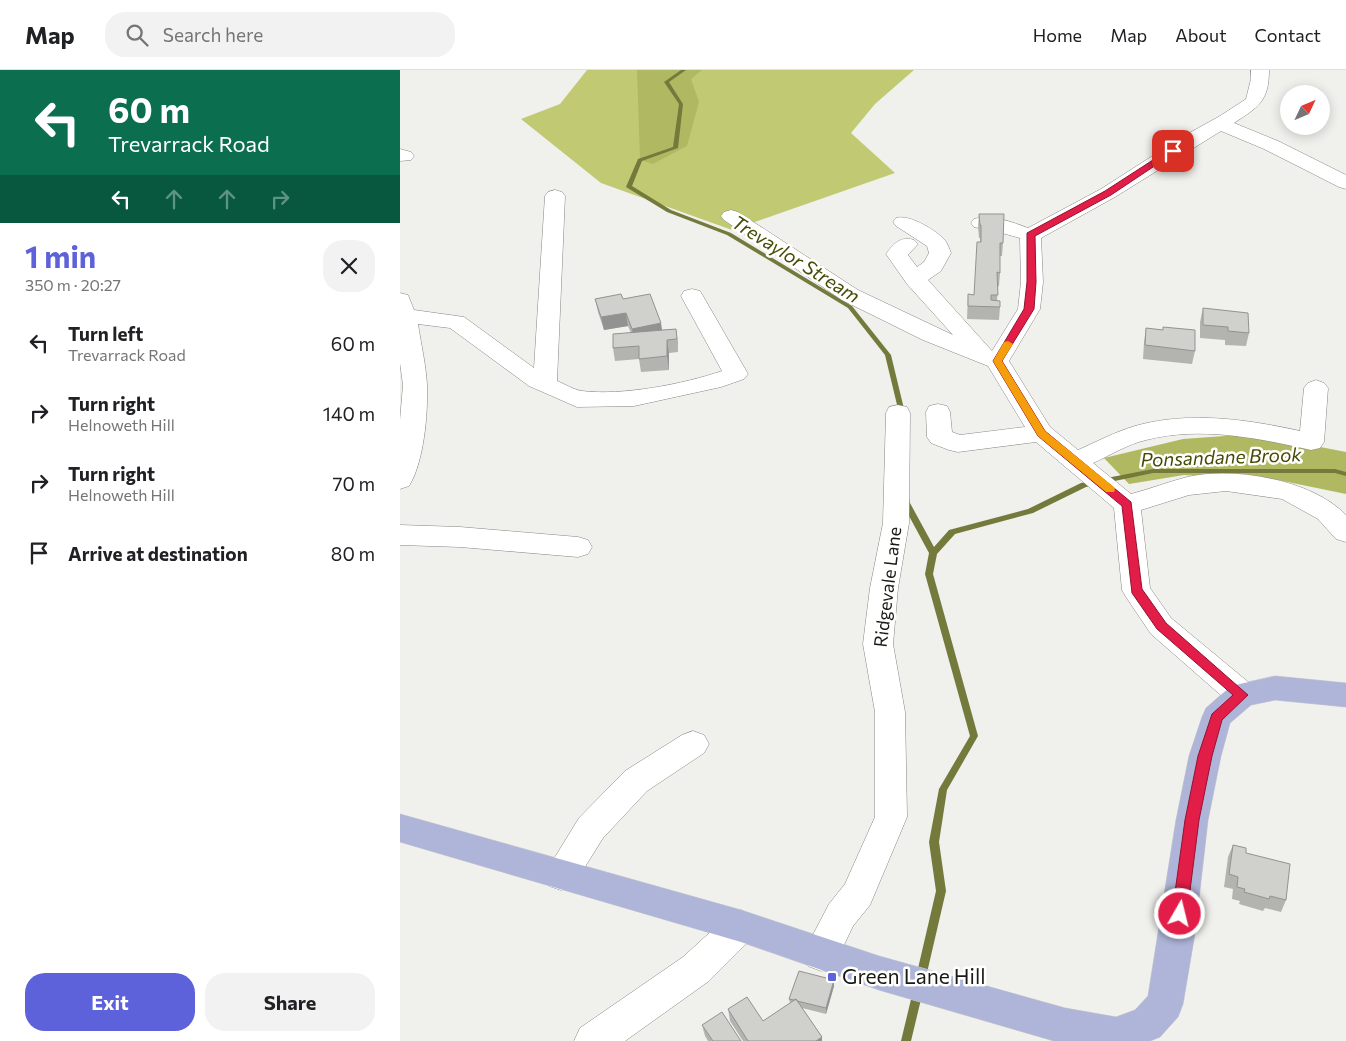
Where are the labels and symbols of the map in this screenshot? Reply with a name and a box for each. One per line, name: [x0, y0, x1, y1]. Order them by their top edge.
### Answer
north arrow: [1280, 85, 1330, 135]
pin: [1152, 130, 1194, 172]
water label: Trevaylor Stream: [728, 210, 864, 307]
water label: Ponsandane Brook: [1140, 442, 1303, 471]
street label: Ridgevale Lane: [869, 525, 905, 648]
position arrow: [1153, 887, 1205, 939]
place label: Green Lane Hill: [842, 963, 986, 988]
marker: Green Lane Hill: [826, 971, 838, 983]

